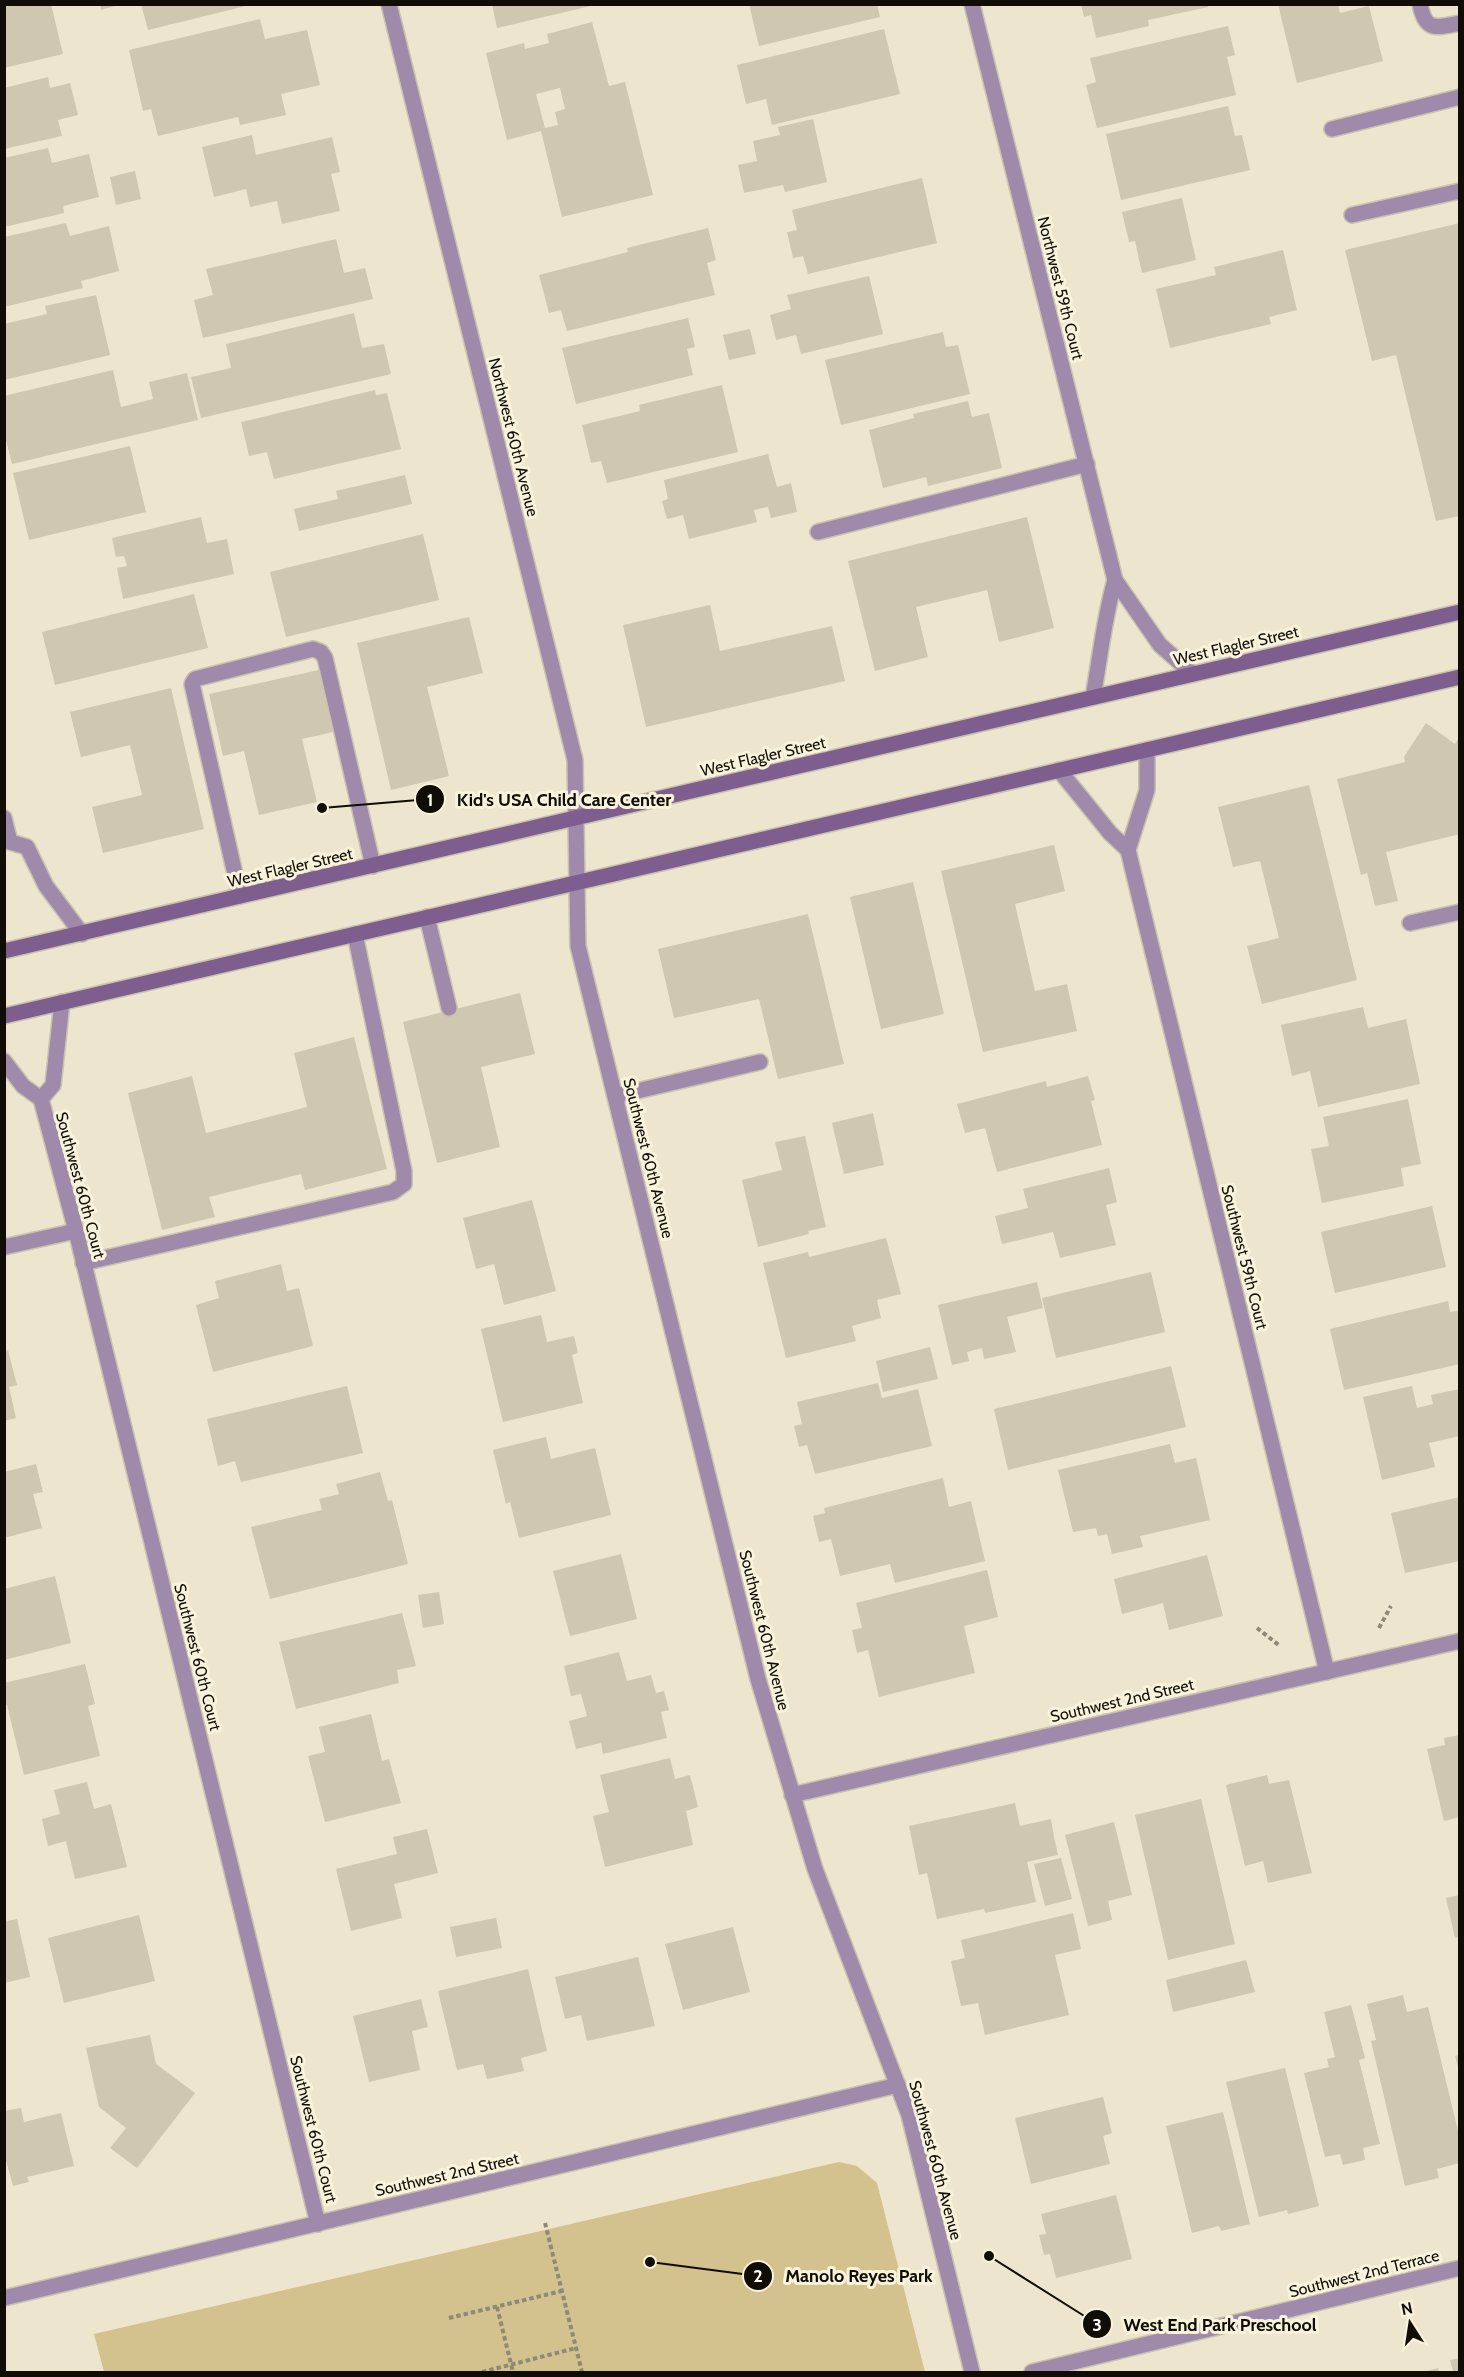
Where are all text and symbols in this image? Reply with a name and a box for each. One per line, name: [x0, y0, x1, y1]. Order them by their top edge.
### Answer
street label: Northwest 59th Court: [1034, 215, 1088, 362]
street label: Northwest 60th Avenue: [485, 356, 542, 518]
street label: West Flagler Street: [1172, 622, 1301, 669]
street label: West Flagler Street: [699, 733, 828, 780]
callout: Kid's USA Child Care Center: [415, 781, 683, 817]
text: 1: [427, 789, 433, 811]
text: Kid's USA Child Care Center: [457, 789, 671, 811]
street label: West Flagler Street: [226, 844, 355, 891]
street label: Southwest 60th Avenue: [619, 1076, 678, 1240]
street label: Southwest 60th Court: [52, 1110, 109, 1261]
street label: Southwest 59th Court: [1217, 1183, 1272, 1332]
street label: Southwest 60th Avenue: [735, 1548, 794, 1712]
street label: Southwest 60th Court: [170, 1582, 225, 1733]
street label: Southwest 2nd Street: [1048, 1675, 1196, 1726]
street label: Southwest 60th Court: [286, 2054, 341, 2205]
street label: Southwest 60th Avenue: [905, 2078, 966, 2242]
street label: Southwest 2nd Street: [373, 2149, 521, 2200]
street label: Southwest 2nd Terrace: [1287, 2246, 1441, 2301]
callout: Manolo Reyes Park: [743, 2258, 945, 2294]
text: 2: [753, 2265, 763, 2287]
text: Manolo Reyes Park: [785, 2265, 933, 2287]
north arrow: [1380, 2293, 1440, 2353]
text: N: [1399, 2298, 1414, 2319]
callout: West End Park Preschool: [1082, 2306, 1329, 2342]
text: 3: [1092, 2314, 1102, 2336]
text: West End Park Preschool: [1124, 2314, 1317, 2336]

